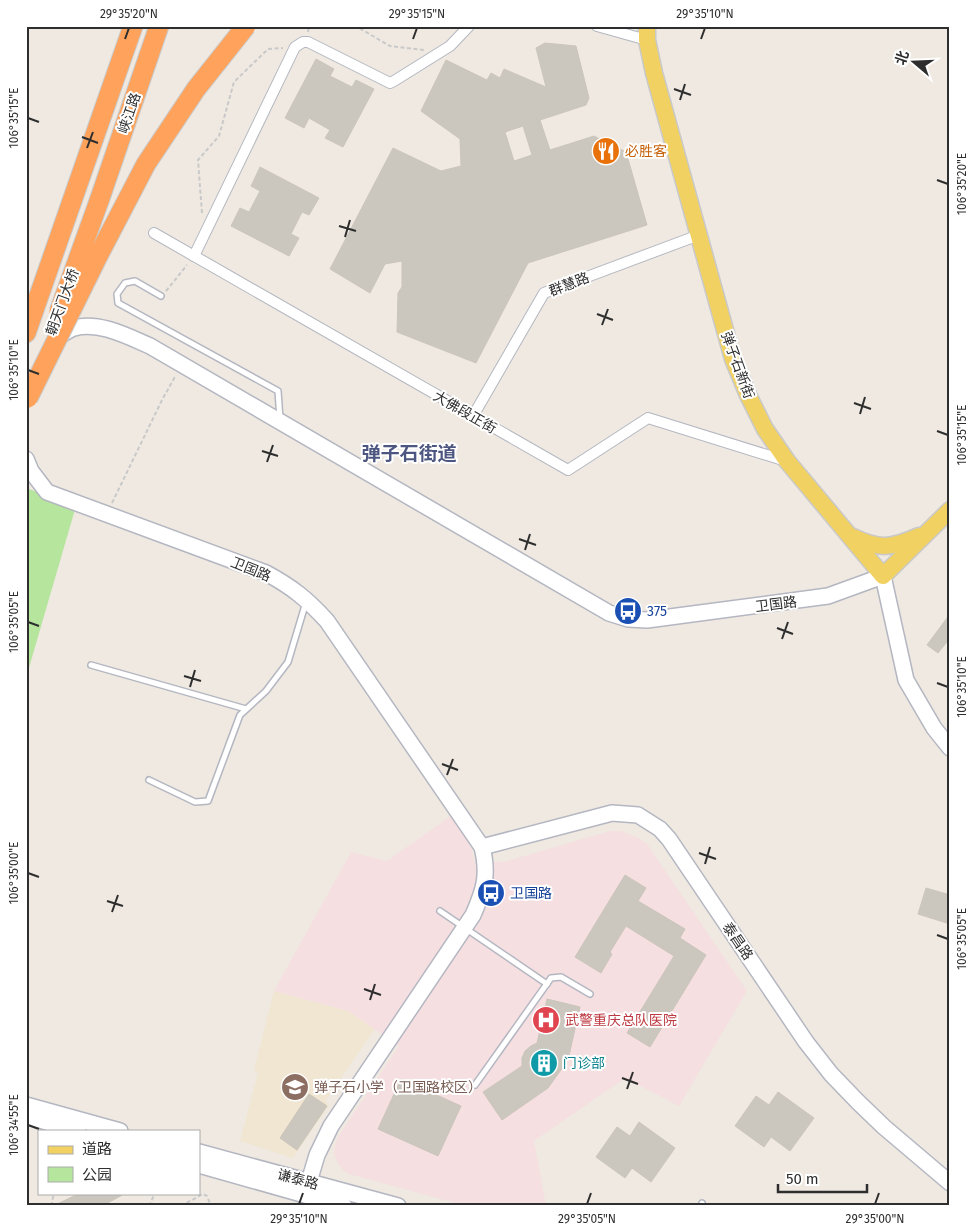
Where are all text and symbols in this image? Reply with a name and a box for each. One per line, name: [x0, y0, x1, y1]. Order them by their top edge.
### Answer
text: 29°35'20"N: [100, 7, 158, 21]
text: 29°35'15"N: [389, 7, 445, 21]
text: 29°35'10"N: [676, 7, 734, 21]
north arrow: [888, 38, 938, 88]
text: 北: [892, 49, 912, 67]
text: 106°35'15"E: [7, 88, 21, 148]
street label: 峡江路: [115, 91, 144, 136]
restaurant icon: 必胜客: [591, 136, 621, 166]
place label: 必胜客: [625, 143, 667, 160]
text: 106°35'20"E: [955, 153, 969, 215]
street label: 朝天门大桥: [43, 266, 82, 338]
street label: 群慧路: [547, 269, 592, 300]
street label: 弹子石新街: [718, 329, 757, 401]
text: 106°35'10"E: [7, 339, 21, 401]
street label: 大佛段正街: [430, 388, 499, 437]
text: 106°35'15"E: [955, 405, 969, 465]
district label: 弹子石街道: [361, 442, 457, 465]
street label: 卫国路: [228, 554, 273, 585]
text: 106°35'05"E: [7, 591, 21, 653]
street label: 卫国路: [754, 594, 798, 615]
bus stop icon: 375: [613, 596, 643, 626]
place label: 375: [647, 603, 667, 620]
text: 106°35'10"E: [955, 656, 969, 718]
text: 106°35'00"E: [7, 841, 21, 905]
bus stop icon: 卫国路: [476, 878, 506, 908]
place label: 卫国路: [510, 885, 552, 902]
text: 106°35'05"E: [955, 908, 969, 970]
street label: 泰昌路: [719, 919, 756, 963]
hospital icon: 武警重庆总队医院: [531, 1005, 561, 1035]
place label: 武警重庆总队医院: [565, 1012, 677, 1029]
building icon: 门诊部: [529, 1048, 559, 1078]
place label: 门诊部: [563, 1055, 605, 1072]
school or university icon: 弹子石小学（卫国路校区）: [280, 1072, 310, 1102]
place label: 弹子石小学（卫国路校区）: [314, 1079, 482, 1096]
text: 106°34'55"E: [7, 1094, 21, 1156]
legend: [38, 1130, 200, 1194]
text: 道路: [82, 1140, 112, 1158]
scale bar: [778, 1162, 867, 1194]
text: 公园: [82, 1166, 112, 1184]
street label: 谦泰路: [275, 1166, 320, 1193]
text: 50 m: [786, 1170, 819, 1188]
text: 29°35'10"N: [270, 1212, 328, 1226]
text: 29°35'05"N: [558, 1212, 616, 1226]
text: 29°35'00"N: [846, 1212, 904, 1226]

